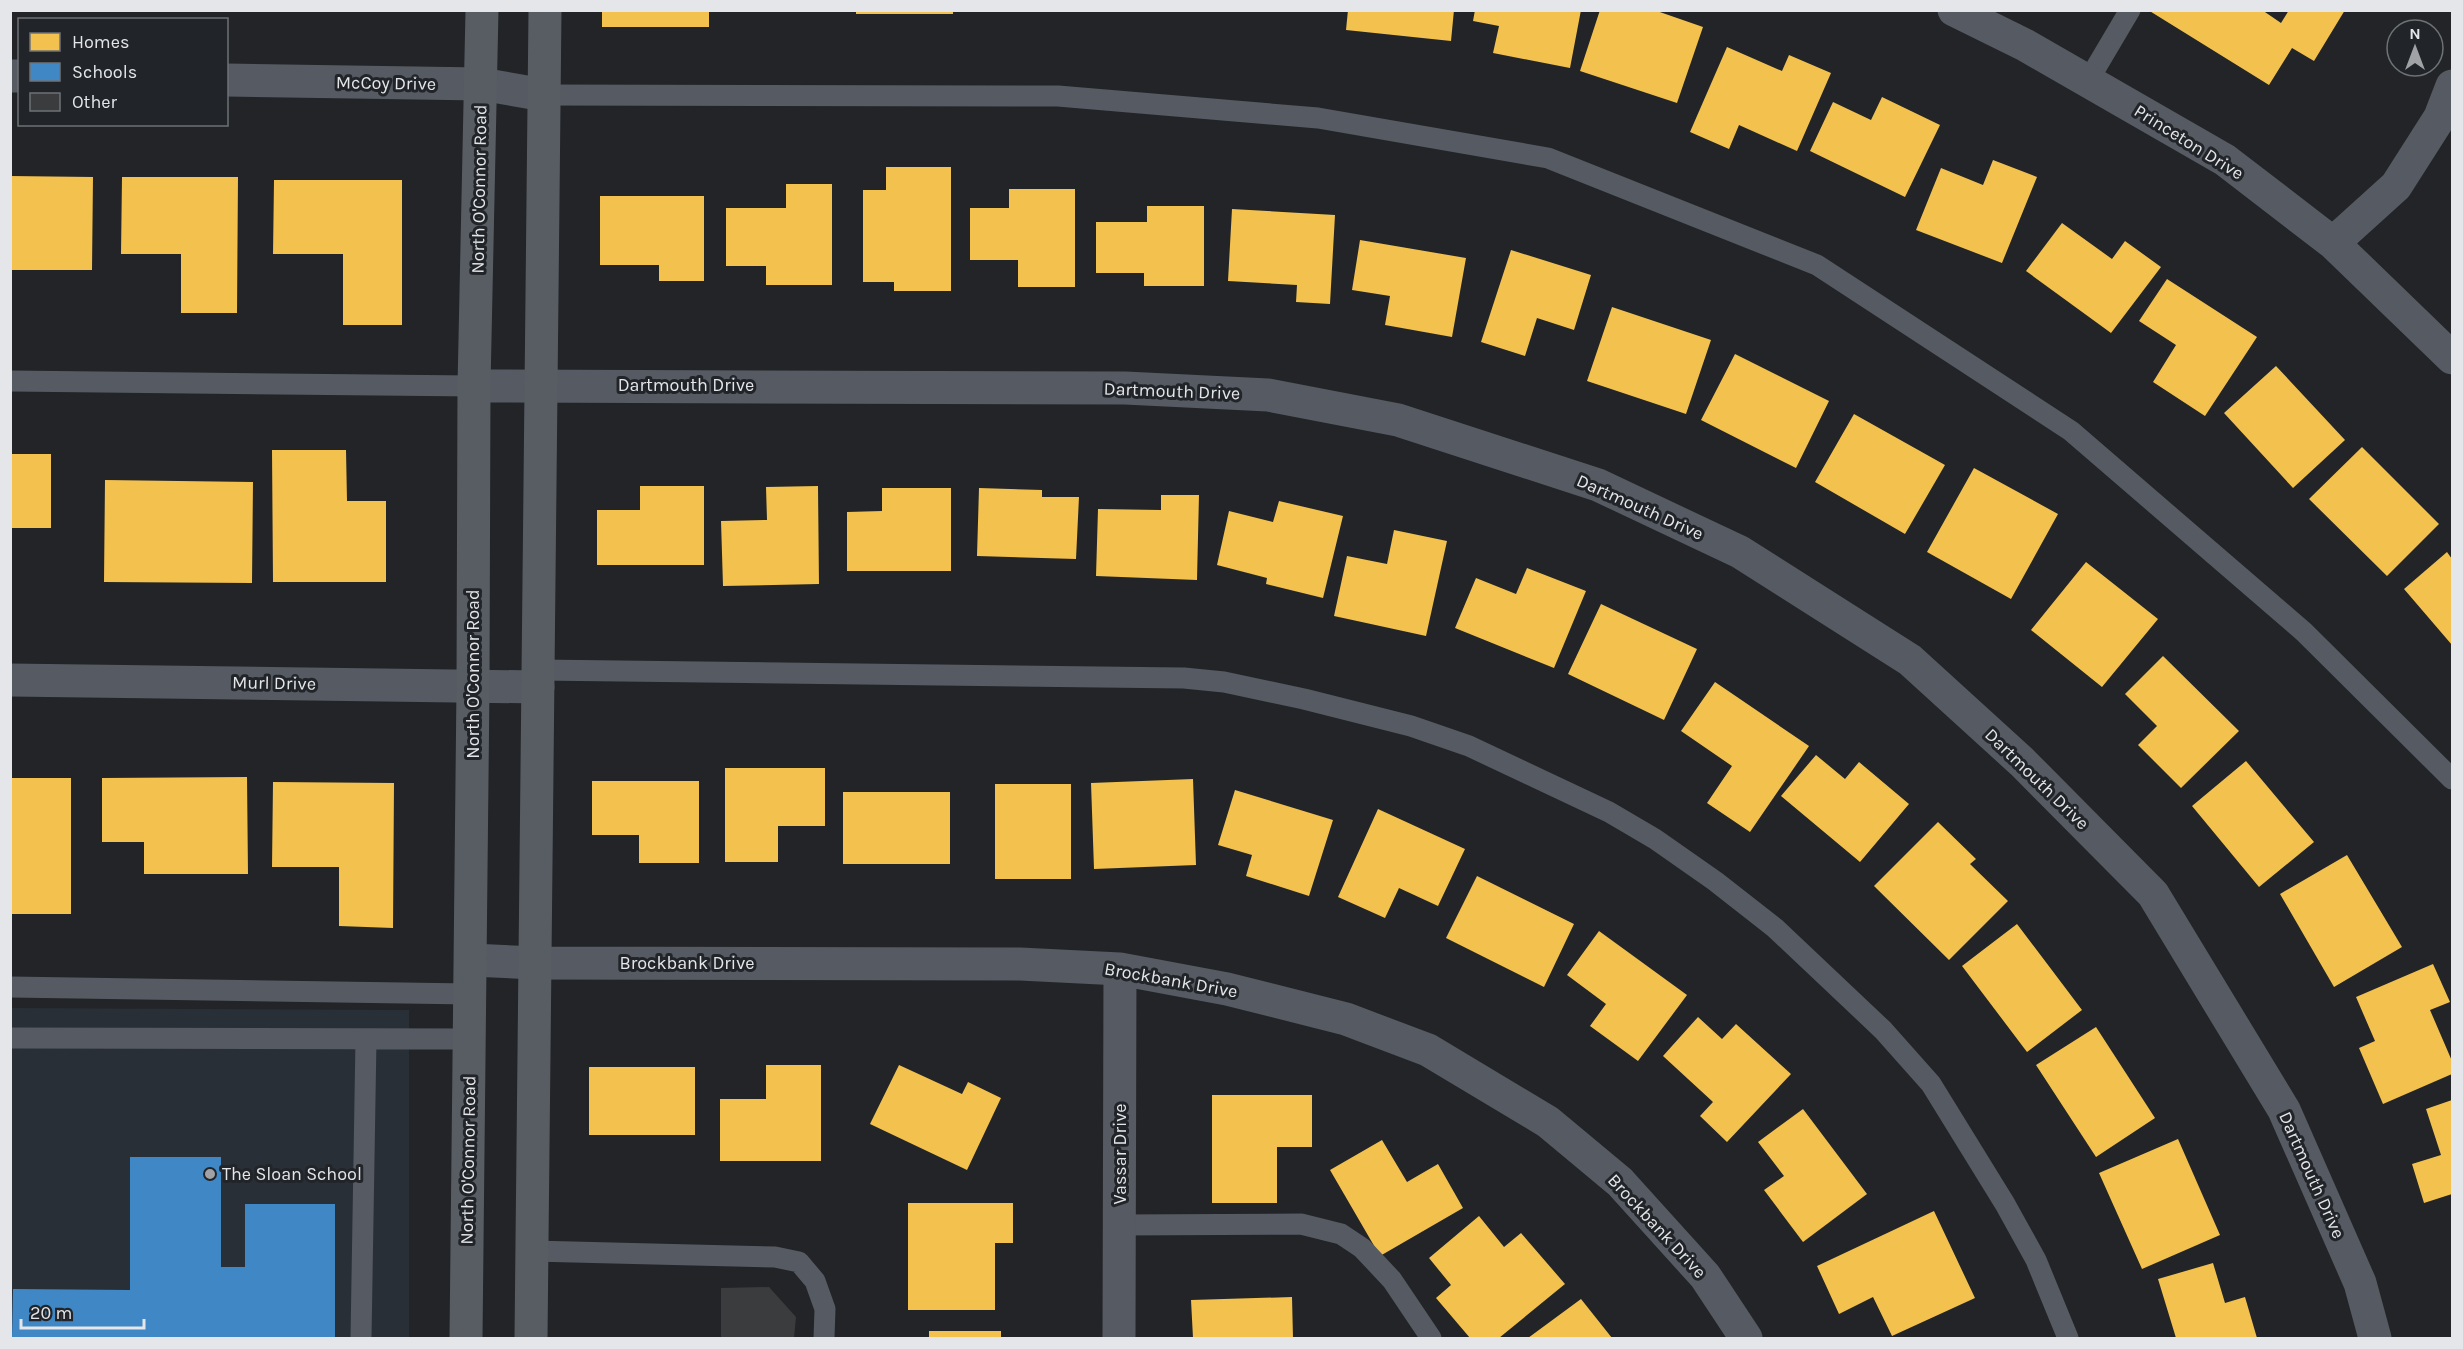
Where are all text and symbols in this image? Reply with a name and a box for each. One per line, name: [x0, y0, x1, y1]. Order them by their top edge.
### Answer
legend: [18, 18, 228, 126]
north arrow: [2385, 18, 2445, 78]
text: N: [2409, 24, 2421, 43]
text: Homes: [72, 31, 129, 53]
text: Schools: [72, 61, 137, 83]
street label: McCoy Drive: [336, 71, 436, 95]
text: Other: [72, 91, 117, 113]
street label: Princeton Drive: [2130, 100, 2248, 184]
street label: North O'Connor Road: [467, 104, 491, 274]
street label: Dartmouth Drive: [618, 374, 754, 396]
street label: Dartmouth Drive: [1103, 378, 1241, 404]
street label: Dartmouth Drive: [1573, 469, 1707, 545]
street label: North O'Connor Road: [462, 589, 484, 759]
street label: Murl Drive: [232, 671, 316, 695]
street label: Dartmouth Drive: [1980, 724, 2094, 834]
street label: Brockbank Drive: [620, 952, 754, 974]
street label: Brockbank Drive: [1103, 957, 1239, 1003]
street label: North O'Connor Road: [456, 1075, 480, 1245]
street label: Vassar Drive: [1109, 1103, 1131, 1205]
street label: Dartmouth Drive: [2274, 1108, 2350, 1242]
place label: The Sloan School: [222, 1163, 362, 1185]
marker: The Sloan School: [203, 1167, 217, 1181]
street label: Brockbank Drive: [1603, 1169, 1711, 1283]
scale bar: [21, 1292, 144, 1330]
text: 20 m: [30, 1302, 72, 1324]

